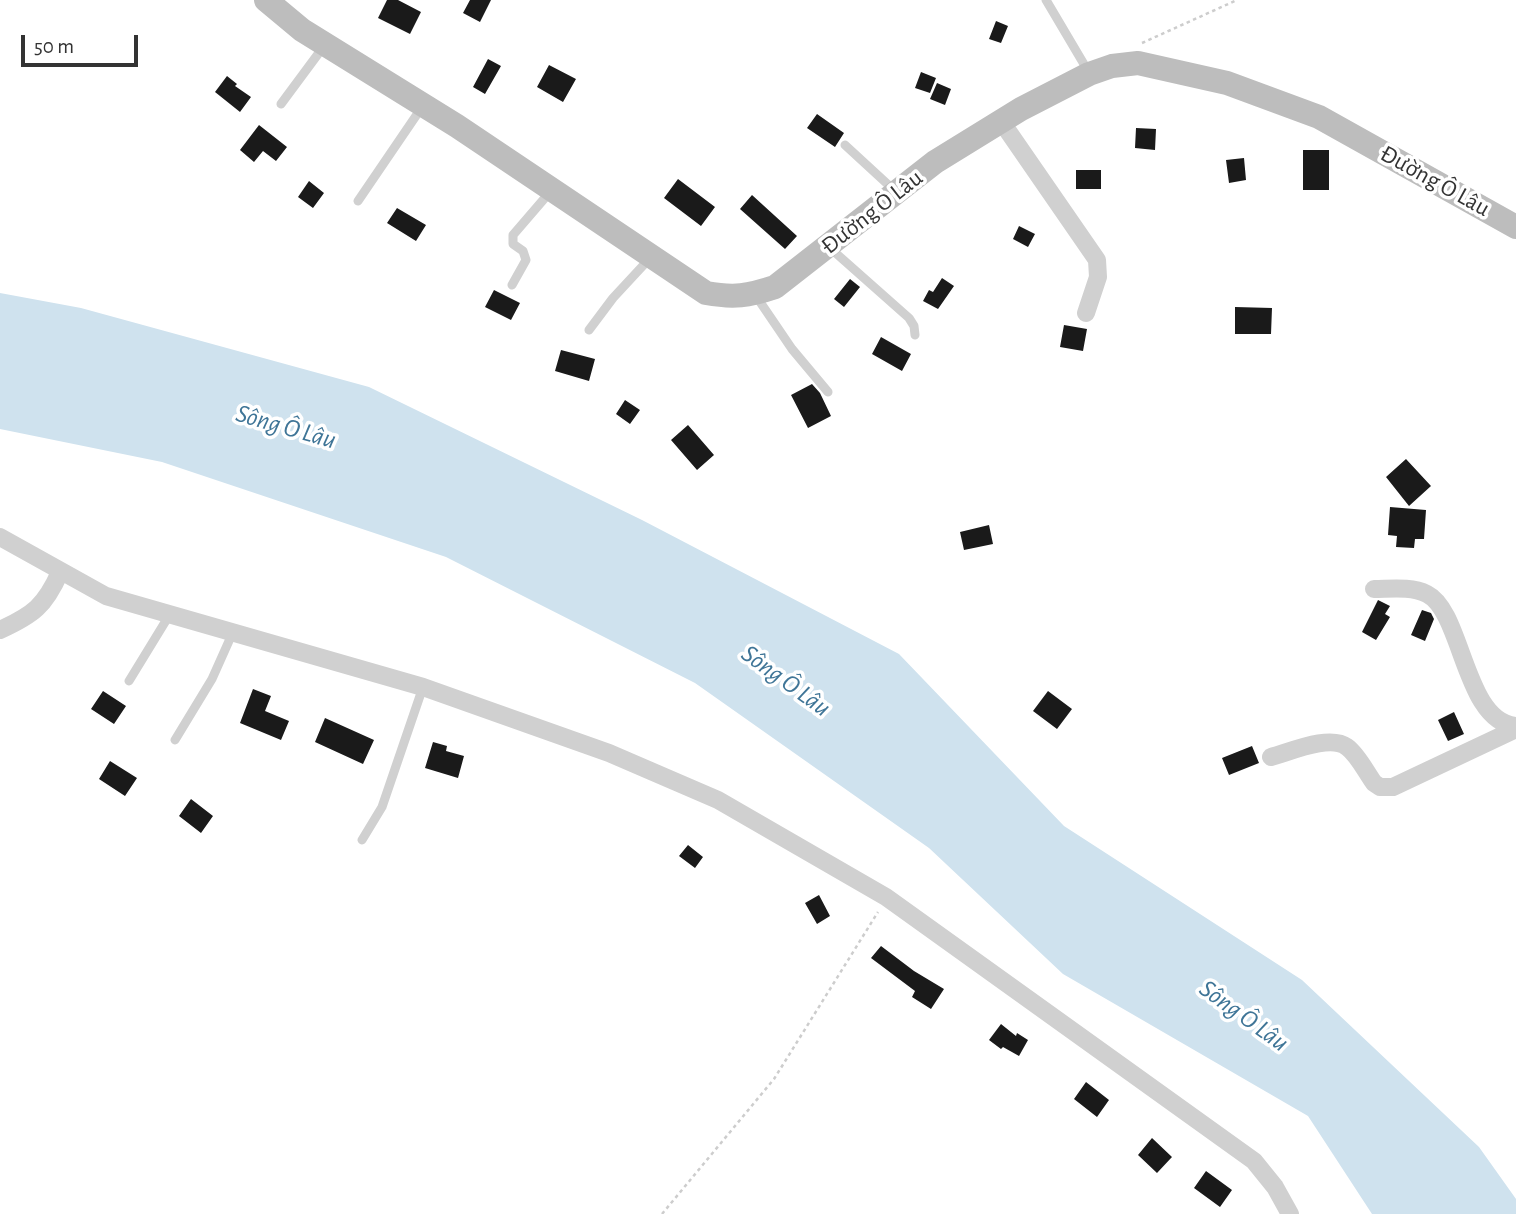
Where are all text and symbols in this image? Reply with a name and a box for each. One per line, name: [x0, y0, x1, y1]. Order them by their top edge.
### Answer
scale bar: [24, 21, 142, 65]
text: 50 m: [34, 36, 74, 57]
street label: Đường Ô Lâu: [1375, 139, 1495, 223]
street label: Đường Ô Lâu: [815, 163, 929, 261]
water label: Sông Ô Lâu: [232, 398, 340, 456]
water label: Sông Ô Lâu: [735, 638, 837, 724]
water label: Sông Ô Lâu: [1193, 973, 1295, 1059]

